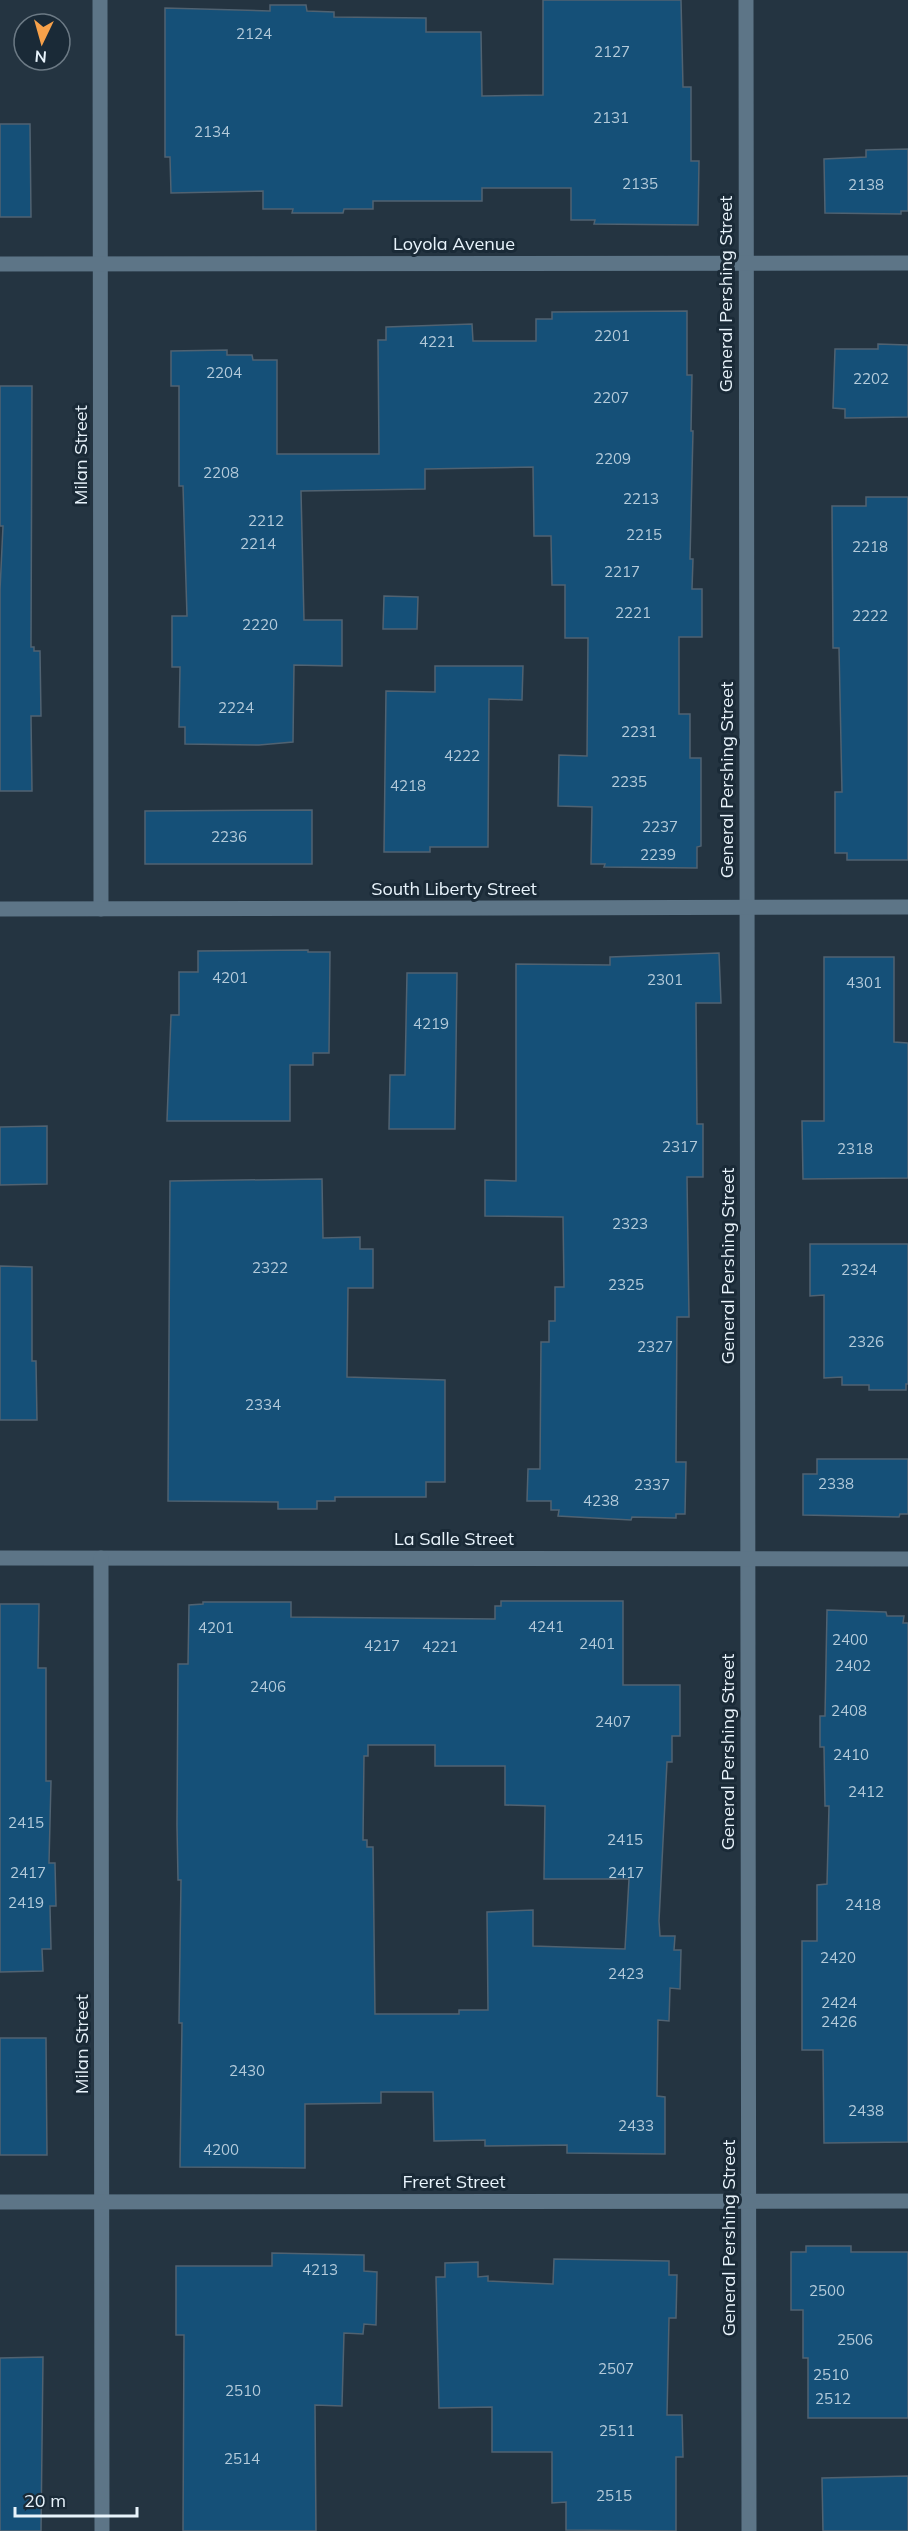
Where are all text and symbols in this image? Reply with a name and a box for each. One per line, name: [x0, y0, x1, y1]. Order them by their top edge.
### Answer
north arrow: [12, 12, 72, 72]
house number: 2124: [236, 24, 272, 43]
house number: 2127: [594, 42, 630, 61]
text: N: [34, 46, 48, 67]
house number: 2131: [593, 108, 629, 127]
house number: 2134: [194, 122, 230, 141]
house number: 2135: [622, 174, 658, 193]
house number: 2138: [848, 175, 884, 194]
street label: General Pershing Street: [714, 196, 737, 392]
street label: Loyola Avenue: [393, 232, 515, 255]
house number: 2201: [594, 326, 630, 345]
house number: 4221: [419, 332, 455, 351]
house number: 2204: [206, 363, 242, 382]
house number: 2202: [853, 369, 889, 388]
house number: 2207: [593, 388, 629, 407]
street label: Milan Street: [69, 405, 92, 505]
house number: 2209: [595, 449, 631, 468]
house number: 2208: [203, 463, 239, 482]
house number: 2213: [623, 489, 659, 508]
house number: 2212: [248, 511, 284, 530]
house number: 2215: [626, 525, 662, 544]
house number: 2214: [240, 534, 276, 553]
house number: 2218: [852, 537, 888, 556]
house number: 2217: [604, 562, 640, 581]
house number: 2221: [615, 603, 651, 622]
house number: 2222: [852, 606, 888, 625]
house number: 2220: [242, 615, 278, 634]
street label: General Pershing Street: [715, 682, 738, 878]
house number: 2224: [218, 698, 254, 717]
house number: 2231: [621, 722, 657, 741]
house number: 4222: [444, 746, 480, 765]
house number: 2235: [611, 772, 647, 791]
house number: 4218: [390, 776, 426, 795]
house number: 2237: [642, 817, 678, 836]
house number: 2236: [211, 827, 247, 846]
house number: 2239: [640, 845, 676, 864]
street label: South Liberty Street: [371, 877, 537, 900]
house number: 4201: [212, 968, 248, 987]
house number: 2301: [647, 970, 683, 989]
house number: 4301: [846, 973, 882, 992]
house number: 4219: [413, 1014, 449, 1033]
house number: 2317: [662, 1137, 698, 1156]
house number: 2318: [837, 1139, 873, 1158]
street label: General Pershing Street: [716, 1168, 739, 1364]
house number: 2323: [612, 1214, 648, 1233]
house number: 2322: [252, 1258, 288, 1277]
house number: 2324: [841, 1260, 877, 1279]
house number: 2325: [608, 1275, 644, 1294]
house number: 2326: [848, 1332, 884, 1351]
house number: 2327: [637, 1337, 673, 1356]
house number: 2334: [245, 1395, 281, 1414]
house number: 2338: [818, 1474, 854, 1493]
house number: 2337: [634, 1475, 670, 1494]
house number: 4238: [583, 1491, 619, 1510]
street label: La Salle Street: [394, 1527, 514, 1550]
house number: 4241: [528, 1617, 564, 1636]
house number: 4201: [198, 1618, 234, 1637]
house number: 2400: [832, 1630, 868, 1649]
house number: 2401: [579, 1634, 615, 1653]
house number: 4217: [364, 1636, 400, 1655]
house number: 4221: [422, 1637, 458, 1656]
street label: General Pershing Street: [716, 1654, 739, 1850]
house number: 2402: [835, 1656, 871, 1675]
house number: 2406: [250, 1677, 286, 1696]
house number: 2408: [831, 1701, 867, 1720]
house number: 2407: [595, 1712, 631, 1731]
house number: 2410: [833, 1745, 869, 1764]
house number: 2412: [848, 1782, 884, 1801]
house number: 2415: [8, 1813, 44, 1832]
house number: 2415: [607, 1830, 643, 1849]
house number: 2417: [10, 1863, 46, 1882]
house number: 2417: [608, 1863, 644, 1882]
house number: 2419: [8, 1893, 44, 1912]
house number: 2418: [845, 1895, 881, 1914]
house number: 2420: [820, 1948, 856, 1967]
house number: 2423: [608, 1964, 644, 1983]
house number: 2424: [821, 1993, 857, 2012]
street label: Milan Street: [70, 1994, 93, 2094]
house number: 2426: [821, 2012, 857, 2031]
house number: 2430: [229, 2061, 265, 2080]
house number: 2438: [848, 2101, 884, 2120]
house number: 2433: [618, 2116, 654, 2135]
house number: 4200: [203, 2140, 239, 2159]
street label: General Pershing Street: [717, 2140, 740, 2336]
street label: Freret Street: [402, 2170, 506, 2193]
house number: 4213: [302, 2260, 338, 2279]
house number: 2500: [809, 2281, 845, 2300]
house number: 2506: [837, 2330, 873, 2349]
house number: 2507: [598, 2359, 634, 2378]
house number: 2510: [813, 2365, 849, 2384]
house number: 2510: [225, 2381, 261, 2400]
house number: 2512: [815, 2389, 851, 2408]
house number: 2511: [599, 2421, 635, 2440]
house number: 2514: [224, 2449, 260, 2468]
scale bar: [15, 2480, 136, 2518]
house number: 2515: [596, 2486, 632, 2505]
text: 20 m: [24, 2489, 66, 2512]

